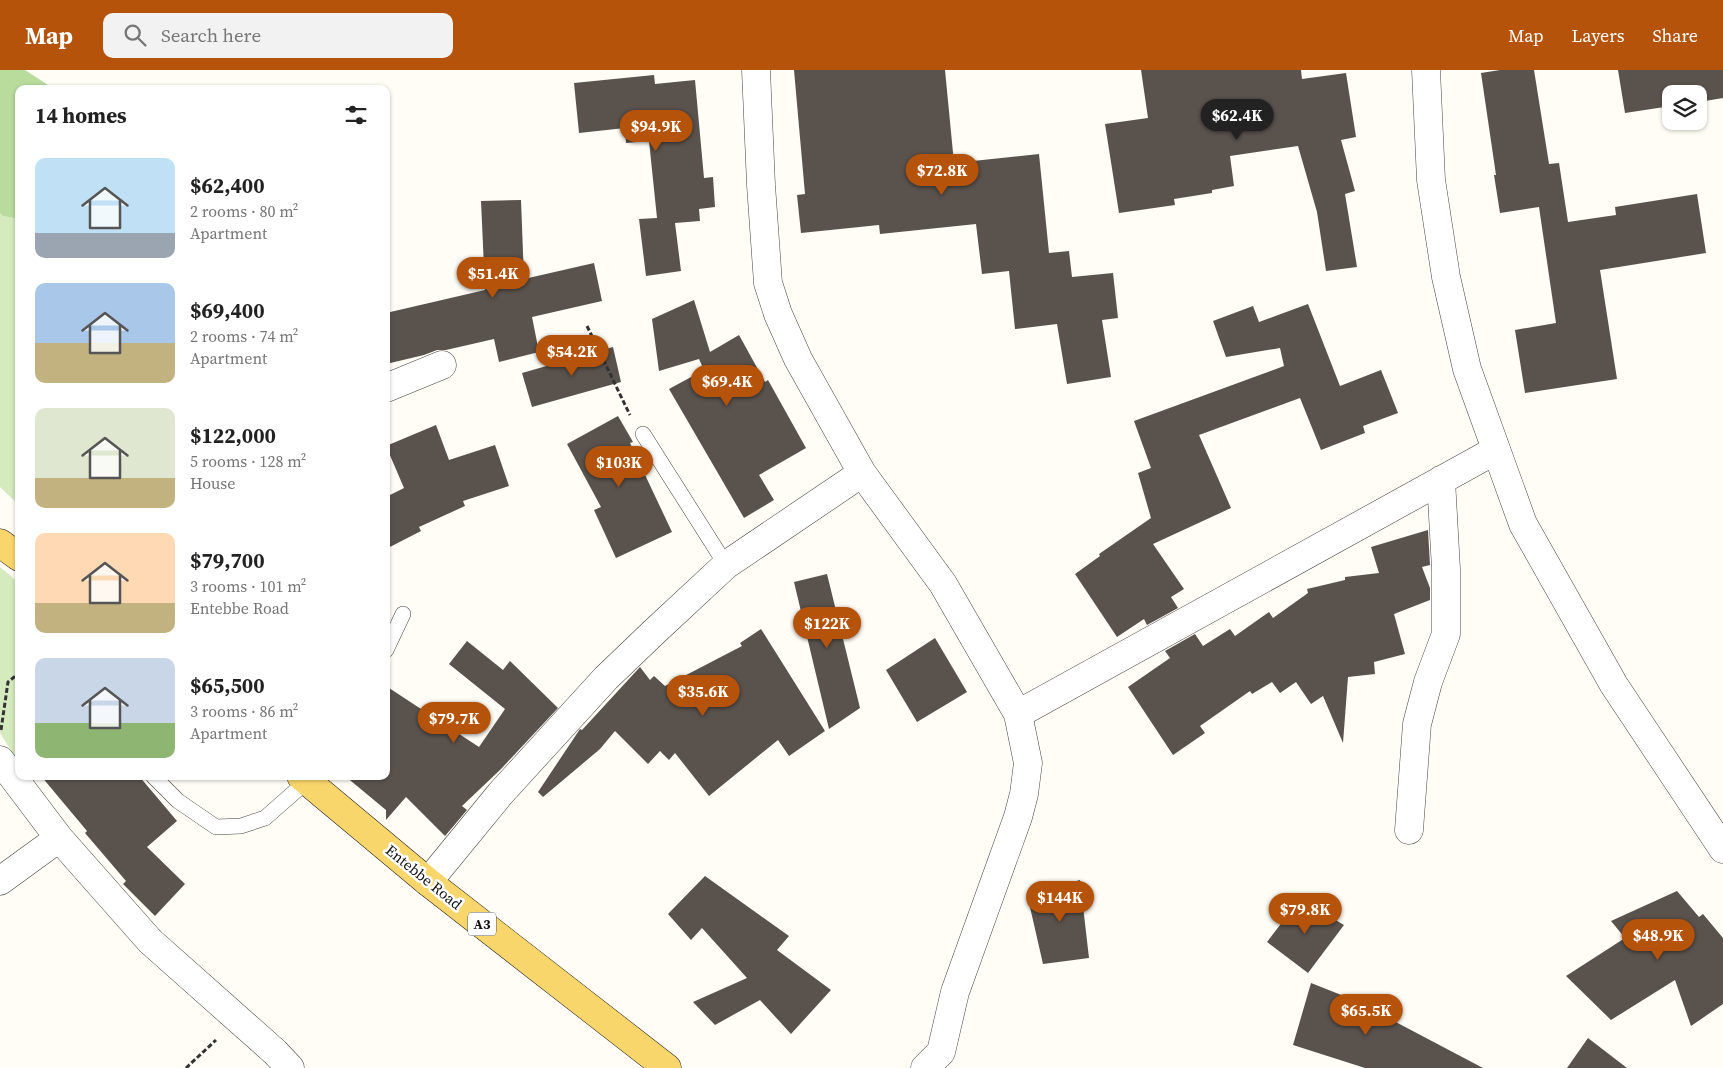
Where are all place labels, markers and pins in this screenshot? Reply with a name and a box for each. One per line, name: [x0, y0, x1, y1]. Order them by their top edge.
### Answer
pin: $62.4K: [1196, 98, 1278, 141]
pin: $94.9K: [615, 109, 697, 152]
pin: $72.8K: [901, 154, 983, 196]
pin: $51.4K: [452, 256, 534, 299]
pin: $54.2K: [531, 334, 613, 377]
pin: $69.4K: [686, 364, 768, 407]
pin: $103K: [584, 446, 654, 488]
pin: $122K: [792, 606, 862, 649]
pin: $35.6K: [662, 674, 744, 717]
pin: $79.7K: [413, 702, 495, 744]
pin: $144K: [1025, 880, 1095, 923]
pin: $79.8K: [1264, 892, 1346, 935]
pin: $48.9K: [1617, 918, 1699, 961]
pin: $65.5K: [1325, 994, 1407, 1036]

